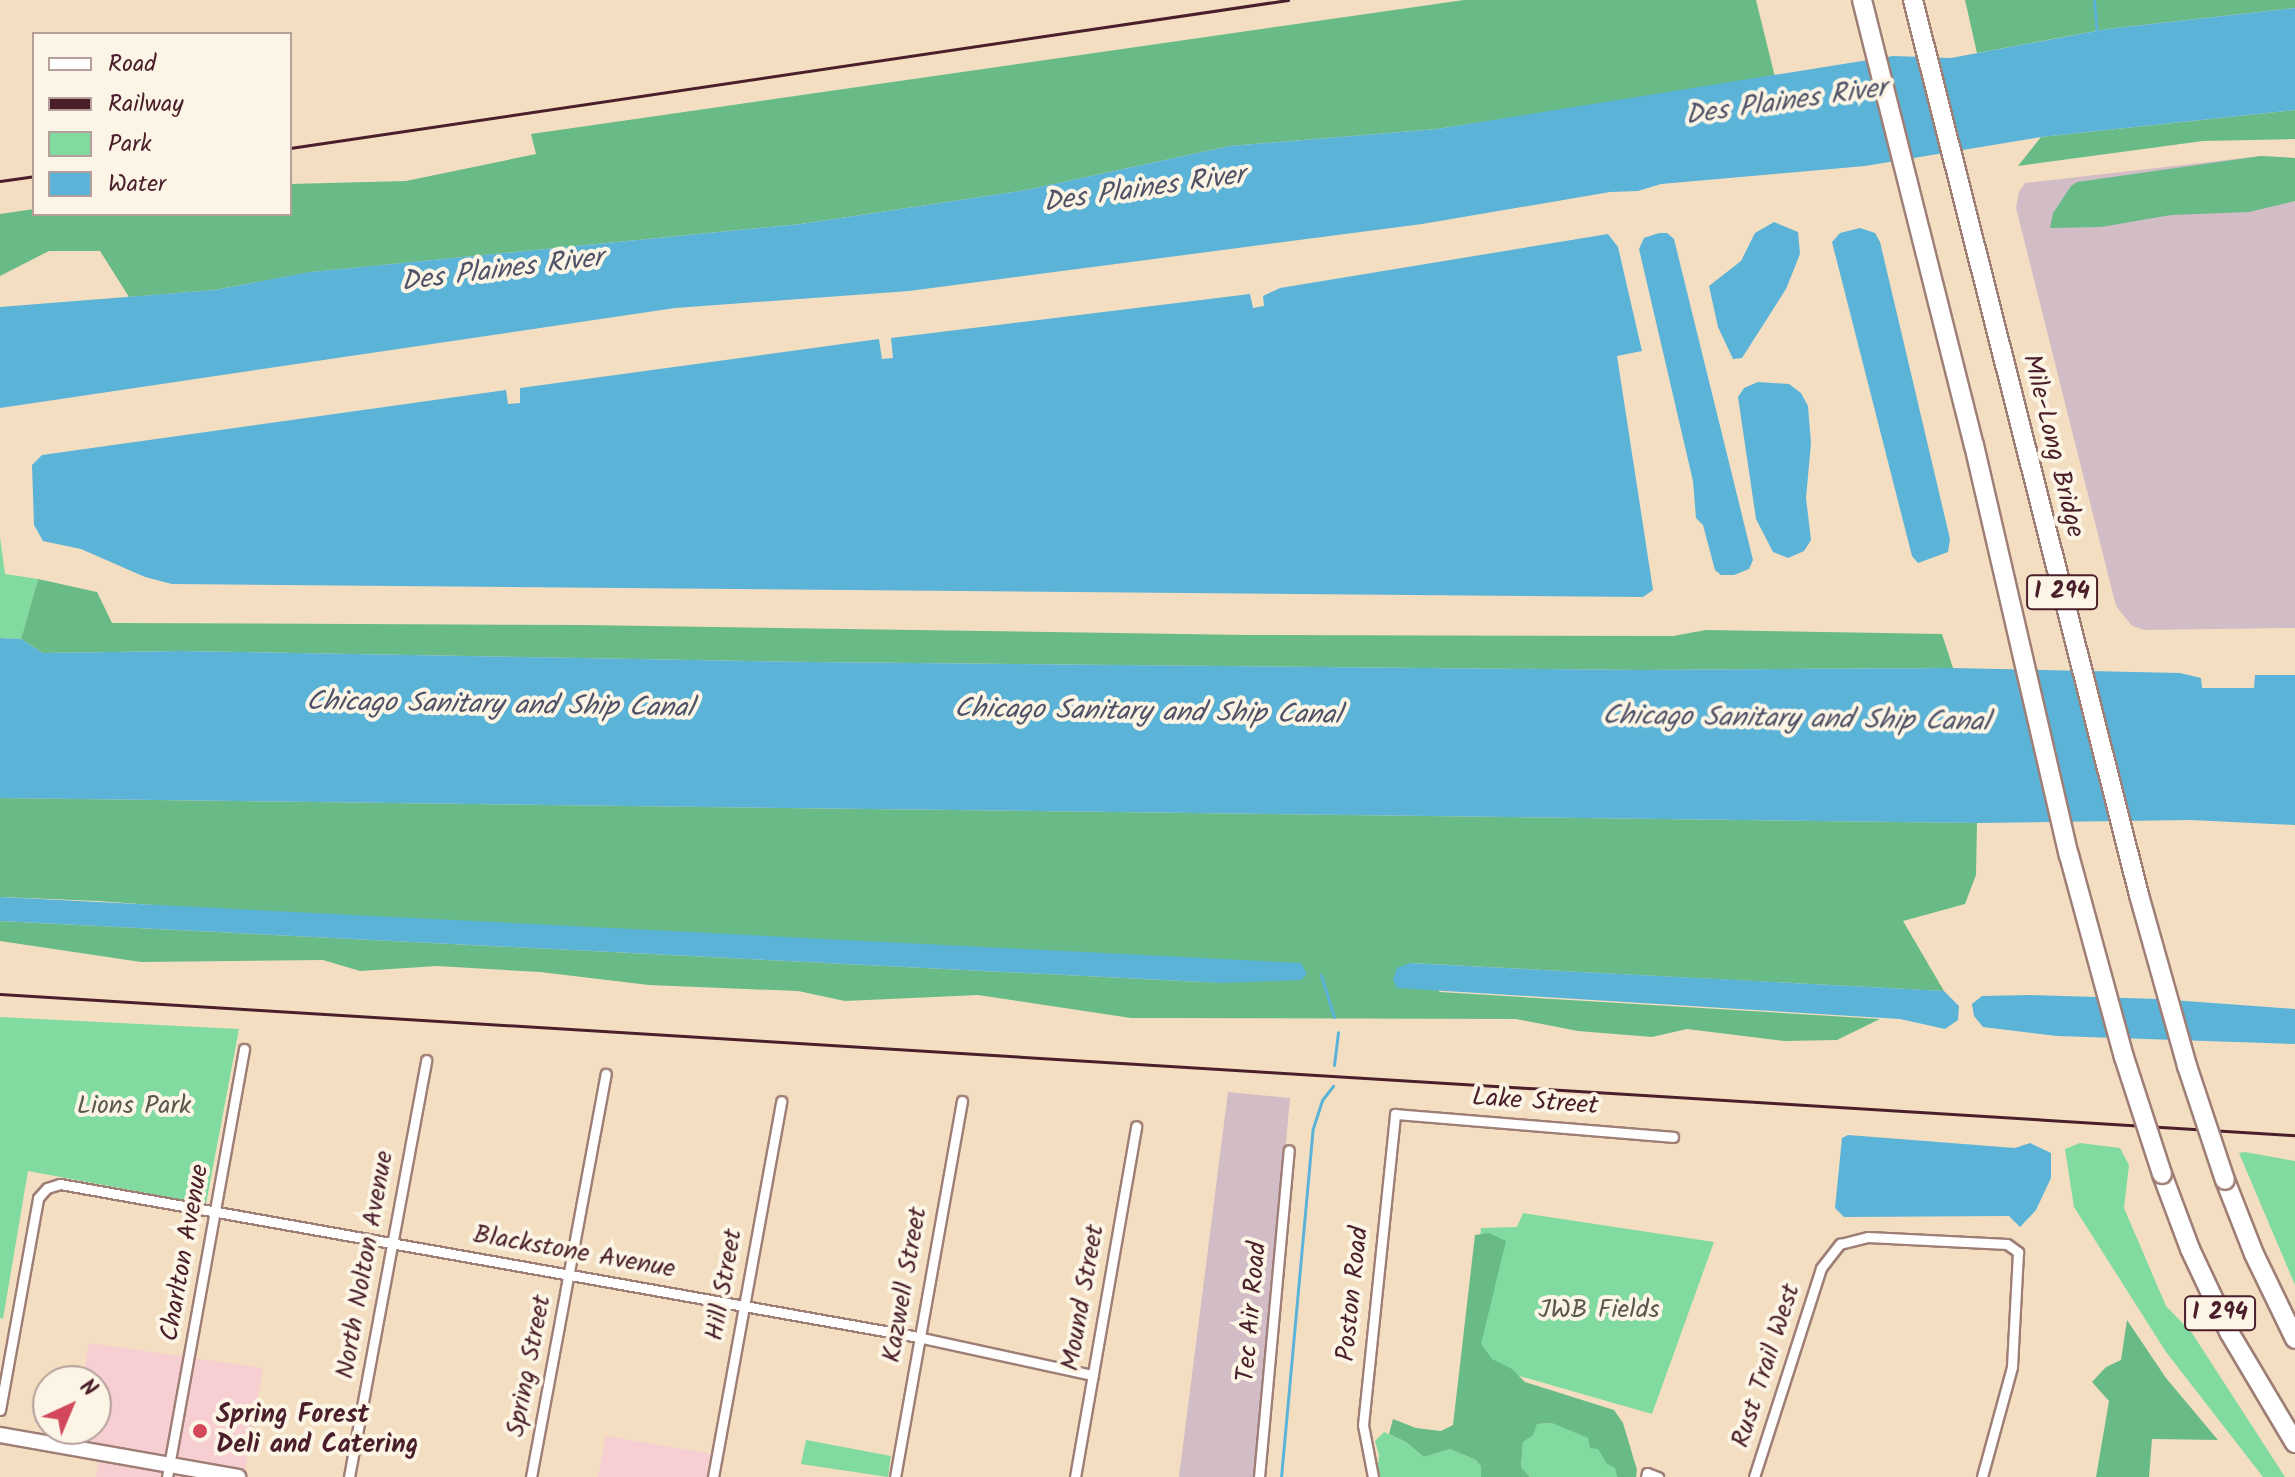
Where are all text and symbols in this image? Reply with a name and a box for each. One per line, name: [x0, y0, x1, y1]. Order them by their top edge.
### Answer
legend: [32, 32, 292, 216]
text: Road: [108, 45, 156, 84]
water label: Des Plaines River: [1683, 72, 1889, 134]
text: Railway: [108, 85, 184, 124]
text: Park: [108, 125, 152, 164]
water label: Des Plaines River: [1041, 159, 1247, 221]
text: Water: [108, 165, 166, 204]
water label: Des Plaines River: [399, 242, 605, 300]
street label: Mile-Long Bridge: [2014, 351, 2090, 541]
road number: I 294: [2026, 572, 2098, 612]
water label: Chicago Sanitary and Ship Canal: [306, 686, 694, 726]
water label: Chicago Sanitary and Ship Canal: [954, 693, 1342, 733]
water label: Chicago Sanitary and Ship Canal: [1602, 700, 1990, 740]
street label: Lake Street: [1471, 1083, 1599, 1123]
park label: Lions Park: [77, 1091, 191, 1123]
street label: North Nolton Avenue: [331, 1149, 401, 1381]
street label: Charlton Avenue: [155, 1162, 217, 1344]
street label: Kazwell Street: [877, 1205, 935, 1365]
street label: Blackstone Avenue: [471, 1220, 677, 1286]
street label: Mound Street: [1056, 1222, 1112, 1374]
street label: Poston Road: [1331, 1225, 1377, 1363]
street label: Hill Street: [700, 1227, 750, 1343]
street label: Tec Air Road: [1231, 1241, 1275, 1383]
street label: Rust Trail West: [1726, 1280, 1808, 1452]
street label: Spring Street: [501, 1293, 559, 1439]
road number: I 294: [2184, 1293, 2256, 1333]
park label: JWB Fields: [1538, 1295, 1660, 1327]
north arrow: [32, 1365, 112, 1445]
text: N: [70, 1371, 105, 1406]
place label: Spring Forest Deli and Catering: [216, 1400, 418, 1462]
marker: Spring Forest Deli and Catering: [191, 1422, 209, 1440]

